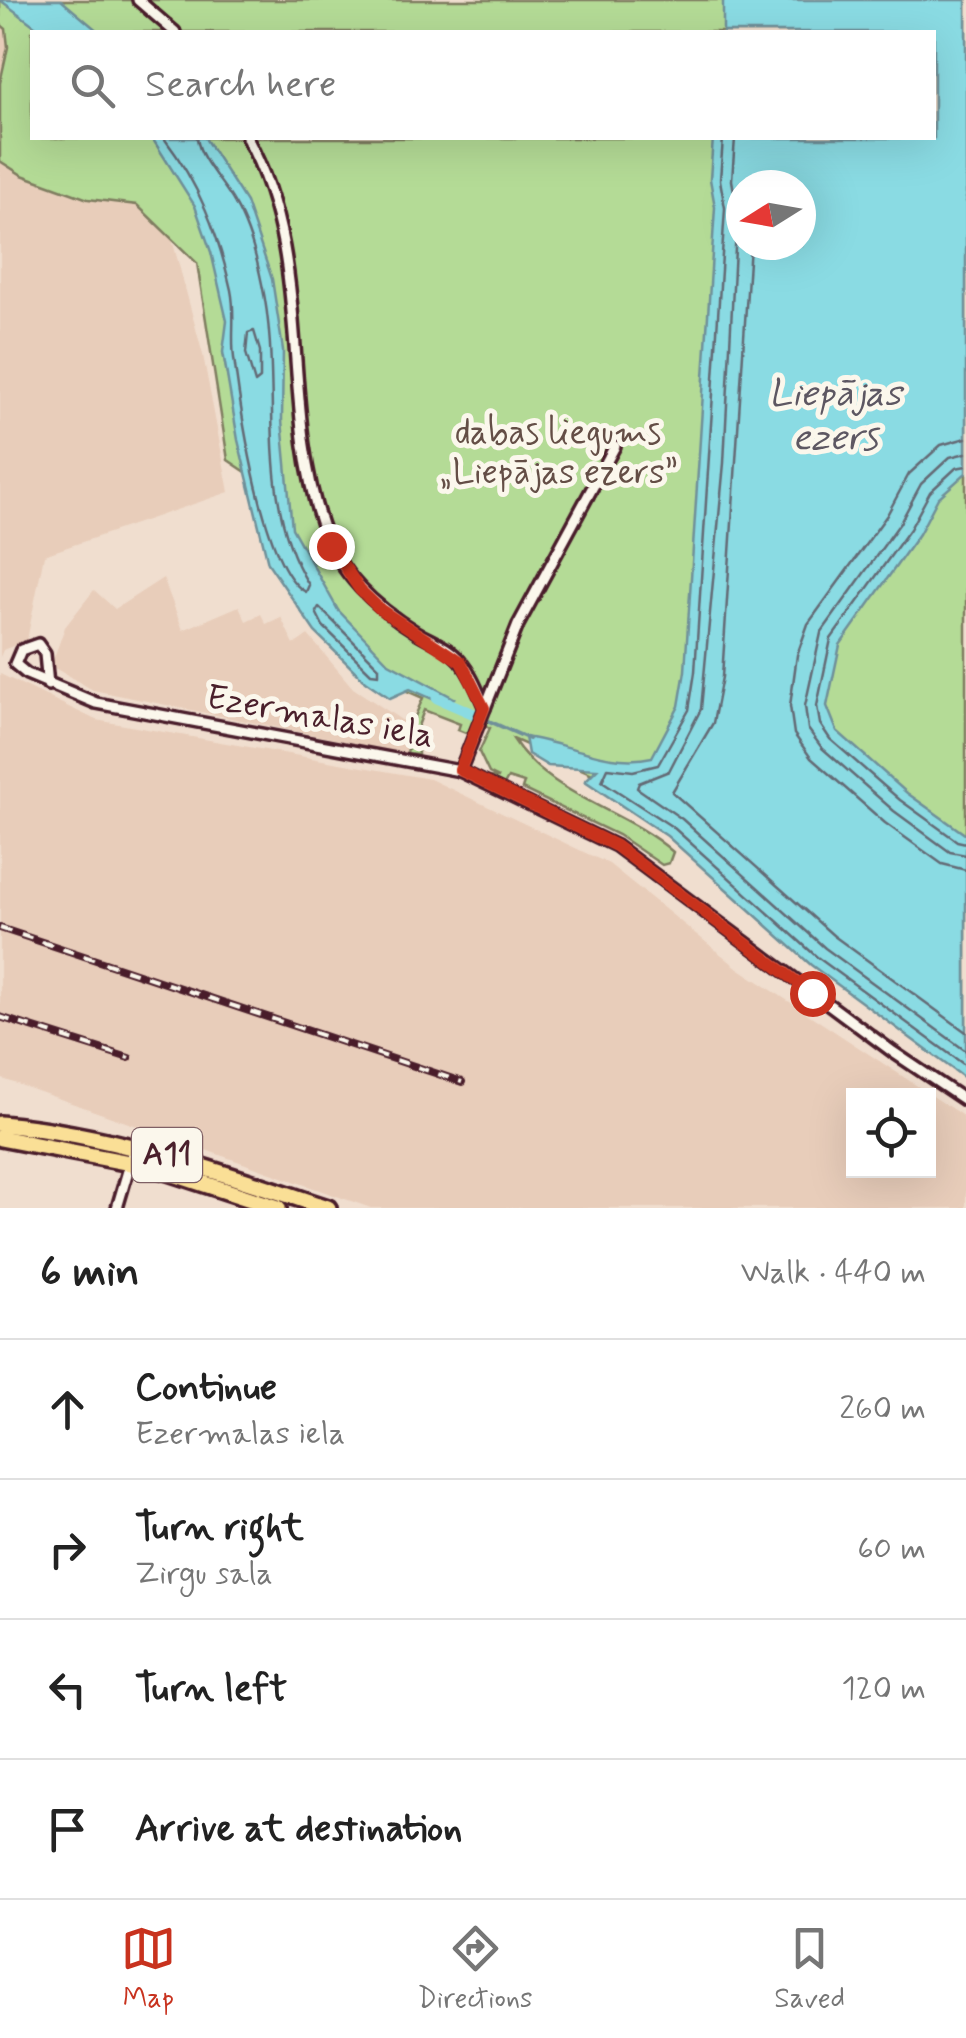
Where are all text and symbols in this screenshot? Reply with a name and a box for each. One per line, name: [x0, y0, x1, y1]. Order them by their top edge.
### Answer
search box: [30, 30, 936, 140]
icon: search: [65, 58, 120, 113]
text: Search here: [145, 61, 336, 110]
north arrow: [726, 170, 816, 260]
water label: Liepājas ezers: [769, 370, 904, 463]
park label: dabas liegums „Liepājas ezers”: [438, 410, 678, 496]
route end: [309, 524, 355, 570]
street label: Ezermalas iela: [203, 674, 437, 760]
route start: [790, 971, 836, 1017]
map controls: [846, 1088, 936, 1178]
button: locate: [846, 1088, 936, 1178]
road number: A11: [132, 1128, 202, 1182]
text: 6 min: [40, 1246, 139, 1301]
text: Walk · 440 m: [741, 1252, 926, 1294]
text: Continue: [135, 1364, 277, 1413]
icon: ahead: [40, 1382, 95, 1437]
text: 260 m: [839, 1388, 926, 1430]
text: Ezermalas iela: [135, 1413, 345, 1455]
text: Turn right: [135, 1504, 304, 1553]
icon: right: [40, 1522, 95, 1577]
text: 60 m: [857, 1528, 926, 1570]
text: Zirgu sala: [135, 1553, 273, 1595]
icon: left: [40, 1662, 95, 1717]
text: Turn left: [135, 1665, 287, 1714]
text: 120 m: [841, 1668, 926, 1710]
icon: arrive: [40, 1802, 95, 1857]
text: Arrive at destination: [135, 1805, 462, 1854]
tab: Map: [121, 1921, 176, 2018]
tab: Directions: [418, 1921, 533, 2018]
tab: Saved: [774, 1921, 845, 2018]

